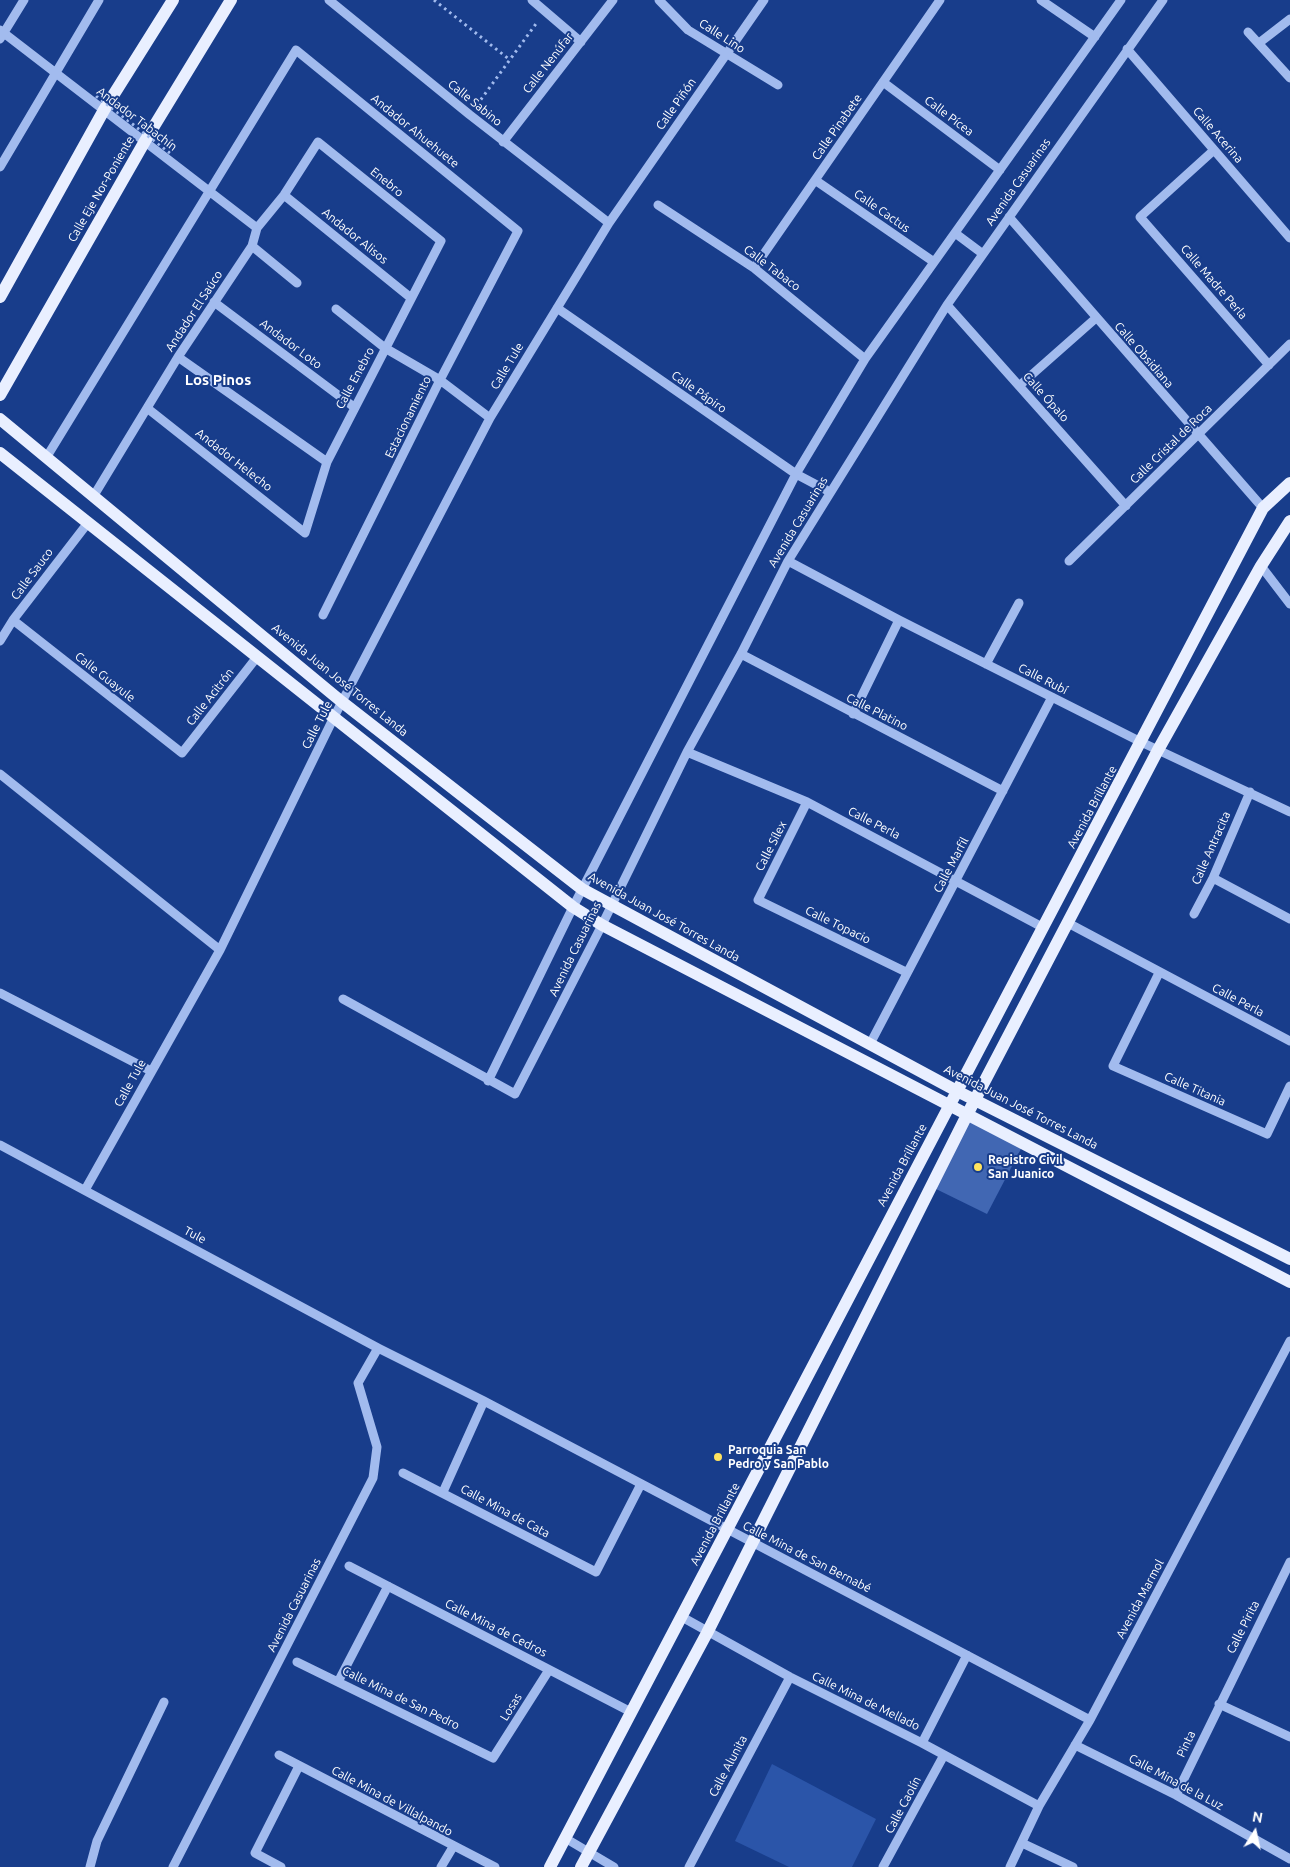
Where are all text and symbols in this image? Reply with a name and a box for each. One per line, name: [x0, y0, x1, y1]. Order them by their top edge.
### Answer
street label: Calle Lino: [696, 16, 748, 56]
street label: Calle Nenúfar: [520, 30, 576, 96]
street label: Calle Piñón: [653, 75, 699, 133]
street label: Calle Sabino: [445, 77, 505, 129]
street label: Andador Tabachín: [94, 84, 180, 154]
street label: Andador Ahuehuete: [368, 91, 462, 171]
street label: Calle Pinabete: [809, 91, 865, 163]
street label: Calle Pícea: [922, 93, 976, 139]
street label: Calle Acerina: [1190, 104, 1246, 166]
street label: Calle Eje Nor-Poniente: [65, 133, 137, 245]
street label: Avenida Casuarinas: [982, 136, 1054, 228]
street label: Enebro: [367, 164, 407, 200]
street label: Calle Cactus: [851, 186, 913, 236]
street label: Andador Alisos: [319, 205, 391, 267]
street label: Calle Tabaco: [741, 242, 803, 294]
street label: Calle Madre Perla: [1178, 242, 1250, 322]
street label: Andador El Saúco: [162, 268, 226, 354]
street label: Andador Loto: [257, 316, 325, 372]
street label: Calle Obsidiana: [1111, 319, 1177, 391]
street label: Calle Tule: [487, 340, 527, 392]
street label: Calle Enebro: [333, 345, 377, 411]
street label: Calle Pápiro: [669, 368, 729, 416]
street label: Calle Ópalo: [1020, 369, 1072, 425]
district label: Los Pinos: [185, 371, 251, 389]
street label: Estacionamiento: [382, 373, 434, 461]
street label: Calle Cristal de Roca: [1127, 401, 1215, 487]
street label: Andador Helecho: [193, 426, 275, 494]
street label: Avenida Casuarinas: [765, 474, 831, 570]
street label: Calle Sauco: [8, 545, 56, 603]
street label: Avenida Juan José Torres Landa: [269, 621, 411, 739]
street label: Calle Guayule: [72, 649, 138, 705]
street label: Calle Rubí: [1016, 660, 1070, 698]
street label: Calle Acitrón: [183, 666, 237, 728]
street label: Calle Platino: [844, 690, 910, 734]
street label: Calle Tule: [299, 698, 335, 752]
street label: Avenida Brillante: [1064, 763, 1120, 851]
street label: Calle Perla: [845, 804, 903, 842]
street label: Calle Antracita: [1188, 809, 1234, 887]
street label: Calle Sílex: [752, 819, 790, 873]
street label: Calle Marfil: [930, 835, 972, 895]
street label: Avenida Juan José Torres Landa: [586, 869, 742, 965]
street label: Avenida Casuarinas: [546, 899, 604, 999]
street label: Calle Topacio: [803, 903, 873, 947]
street label: Calle Perla: [1210, 980, 1266, 1020]
street label: Calle Tule: [111, 1057, 149, 1109]
street label: Avenida Juan José Torres Landa: [942, 1062, 1100, 1152]
street label: Calle Titania: [1162, 1069, 1228, 1109]
street label: Avenida Brillante: [874, 1121, 930, 1209]
place label: Registro Civil San Juanico: [988, 1153, 1063, 1181]
marker: Registro Civil San Juanico: [972, 1161, 984, 1173]
street label: Tule: [181, 1223, 209, 1247]
place label: Parroquia San Pedro y San Pablo: [728, 1443, 829, 1471]
marker: Parroquia San Pedro y San Pablo: [712, 1451, 724, 1463]
street label: Avenida Brillante: [687, 1480, 743, 1568]
street label: Calle Mina de Cata: [458, 1481, 552, 1541]
street label: Calle Mina de San Bernabé: [740, 1518, 874, 1596]
street label: Avenida Casuarinas: [264, 1556, 324, 1654]
street label: Avenida Marmol: [1113, 1557, 1167, 1641]
street label: Calle Mina de Cedros: [443, 1596, 549, 1660]
street label: Calle Pirita: [1224, 1598, 1262, 1656]
street label: Calle Mina de San Pedro: [340, 1663, 462, 1733]
street label: Calle Mina de Mellado: [810, 1669, 922, 1733]
street label: Losas: [497, 1691, 525, 1723]
street label: Pinta: [1174, 1728, 1198, 1760]
street label: Calle Alunita: [706, 1733, 750, 1799]
street label: Calle Mina de la Luz: [1126, 1751, 1226, 1813]
street label: Calle Mina de Villalpando: [329, 1763, 455, 1839]
street label: Calle Caolín: [882, 1774, 924, 1836]
north arrow: [1230, 1807, 1280, 1857]
text: N: [1251, 1808, 1264, 1826]

